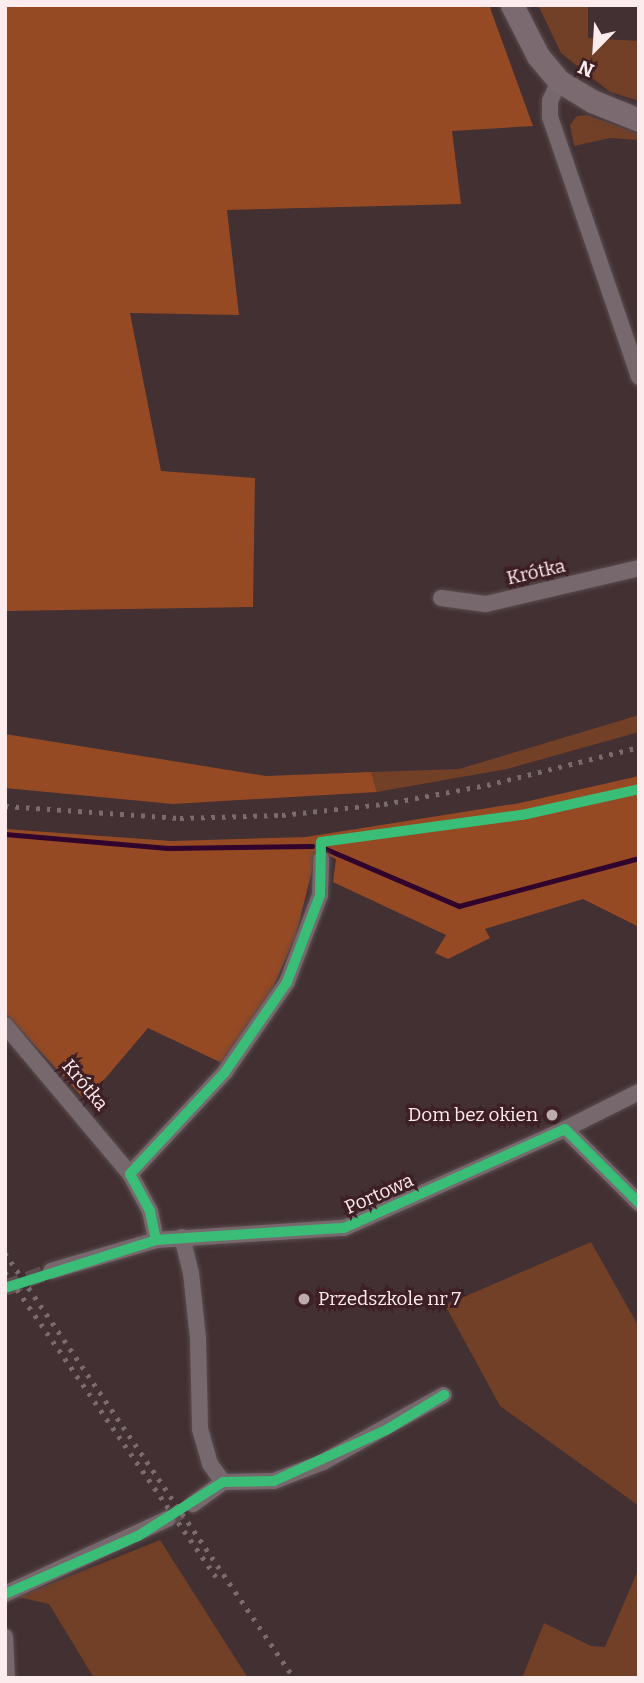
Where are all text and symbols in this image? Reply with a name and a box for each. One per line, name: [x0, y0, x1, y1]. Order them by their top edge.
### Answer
north arrow: [560, 14, 630, 84]
text: N: [575, 55, 598, 82]
street label: Krótka: [505, 554, 567, 590]
street label: Krótka: [57, 1055, 113, 1115]
place label: Dom bez okien: [408, 1104, 538, 1126]
marker: Dom bez okien: [544, 1107, 560, 1123]
street label: Portowa: [341, 1169, 417, 1219]
place label: Przedszkole nr 7: [318, 1288, 461, 1310]
marker: Przedszkole nr 7: [296, 1291, 312, 1307]

